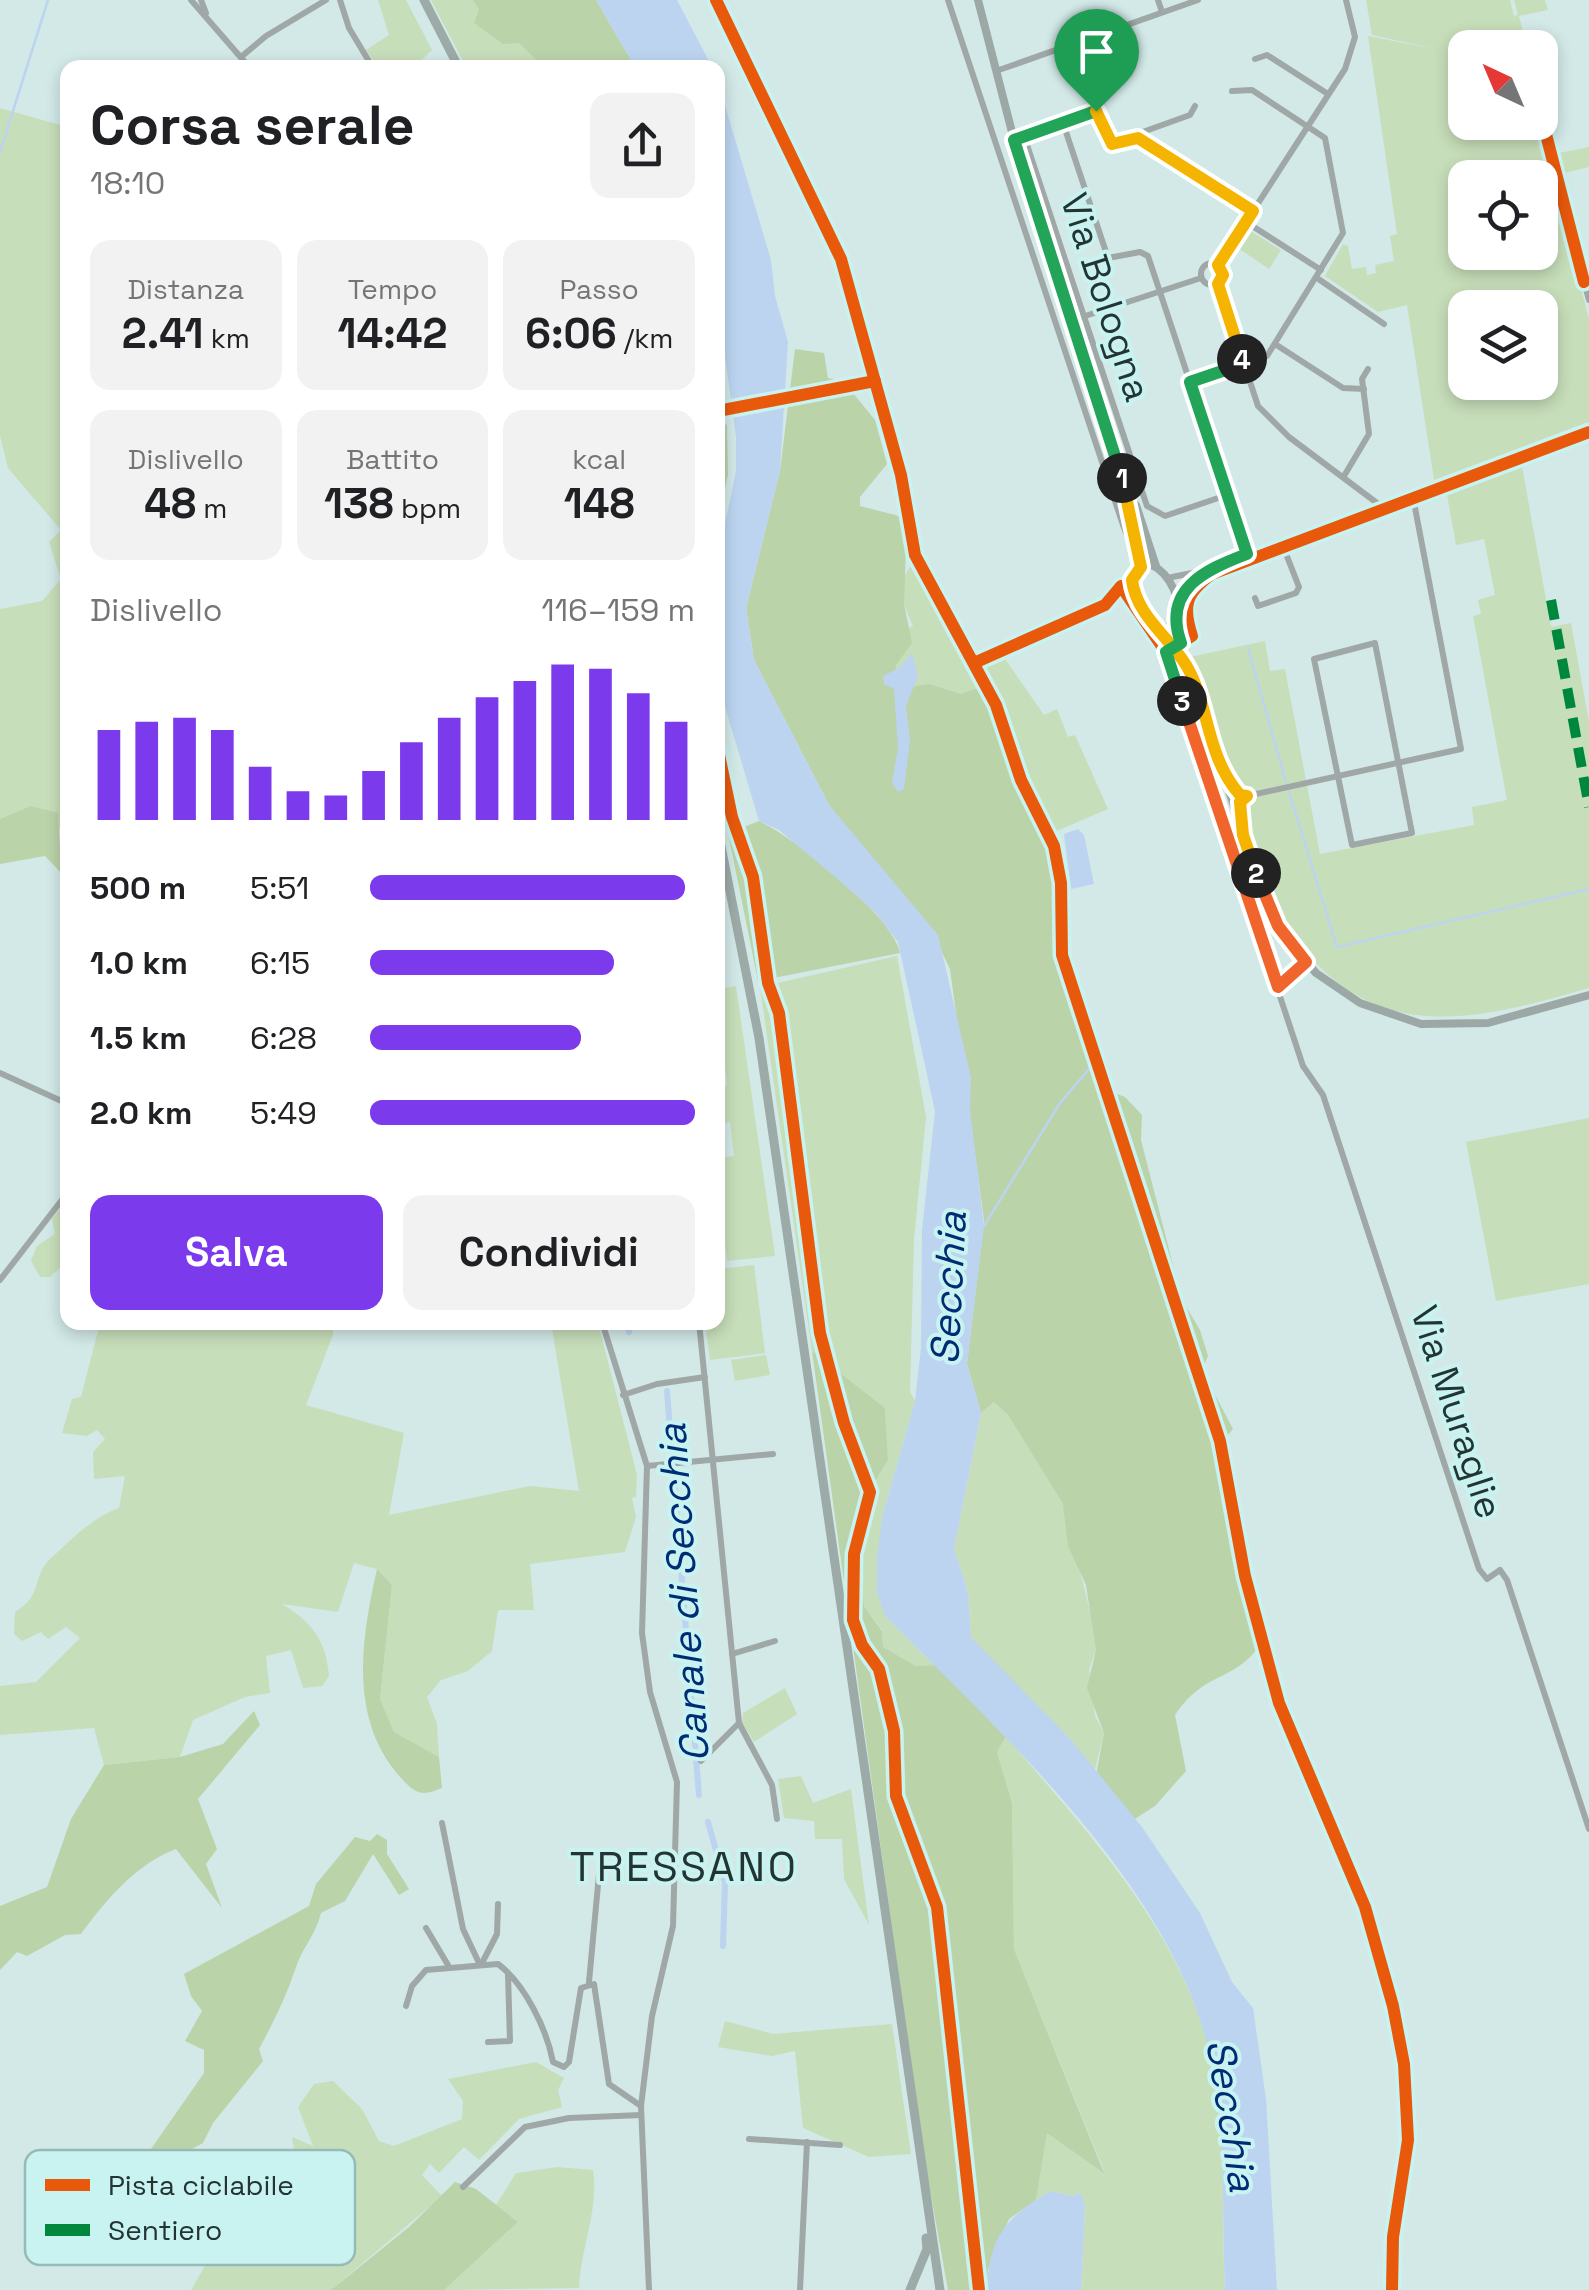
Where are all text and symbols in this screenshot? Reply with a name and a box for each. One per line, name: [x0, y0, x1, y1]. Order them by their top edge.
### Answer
pin: [1054, 9, 1139, 112]
icon: arrive: [1069, 24, 1124, 79]
north arrow: [1448, 30, 1558, 140]
map controls: [1448, 30, 1558, 400]
text: Corsa serale: [90, 90, 414, 160]
button: share: [590, 93, 695, 198]
button: locate: [1448, 160, 1558, 270]
text: 18:10: [90, 163, 165, 203]
street label: Via Bologna: [1050, 187, 1162, 407]
text: Distanza: [128, 271, 244, 307]
text: Tempo: [348, 271, 437, 307]
text: Passo: [560, 271, 639, 307]
button: layers: [1448, 290, 1558, 400]
text: 2.41: [122, 307, 203, 360]
text: 14:42: [338, 307, 447, 360]
text: 6:06: [525, 307, 617, 360]
text: km: [203, 320, 250, 356]
text: /km: [617, 320, 673, 356]
pin: 4: [1217, 334, 1267, 384]
text: 4: [1233, 341, 1251, 377]
text: Dislivello: [128, 441, 244, 477]
text: Battito: [346, 441, 439, 477]
text: kcal: [572, 441, 626, 477]
pin: 1: [1097, 453, 1147, 503]
text: 1: [1116, 460, 1128, 496]
text: 48: [144, 477, 196, 530]
text: 138: [324, 477, 394, 530]
text: 148: [564, 477, 635, 530]
text: m: [196, 490, 227, 526]
text: bpm: [394, 490, 461, 526]
text: Dislivello: [90, 590, 223, 630]
text: 116–159 m: [541, 590, 695, 630]
pin: 3: [1157, 676, 1207, 726]
text: 3: [1173, 683, 1191, 719]
pin: 2: [1231, 848, 1281, 898]
text: 2: [1248, 855, 1264, 891]
text: 500 m: [90, 868, 186, 908]
text: 5:51: [250, 868, 309, 908]
text: 1.0 km: [90, 943, 188, 983]
text: 6:15: [250, 943, 310, 983]
text: 1.5 km: [90, 1018, 187, 1058]
text: 6:28: [250, 1018, 317, 1058]
text: 2.0 km: [90, 1093, 192, 1133]
text: 5:49: [250, 1093, 317, 1133]
button: Salva: [90, 1195, 383, 1310]
button: Condividi: [403, 1195, 695, 1310]
water label: Secchia: [919, 1209, 978, 1366]
street label: Via Muraglie: [1400, 1299, 1514, 1525]
water label: Canale di Secchia: [646, 1421, 721, 1764]
district label: TRESSANO: [570, 1840, 798, 1893]
water label: Secchia: [1194, 2035, 1269, 2196]
legend: [25, 2150, 355, 2265]
text: Pista ciclabile: [108, 2167, 294, 2203]
text: Sentiero: [108, 2212, 222, 2248]

